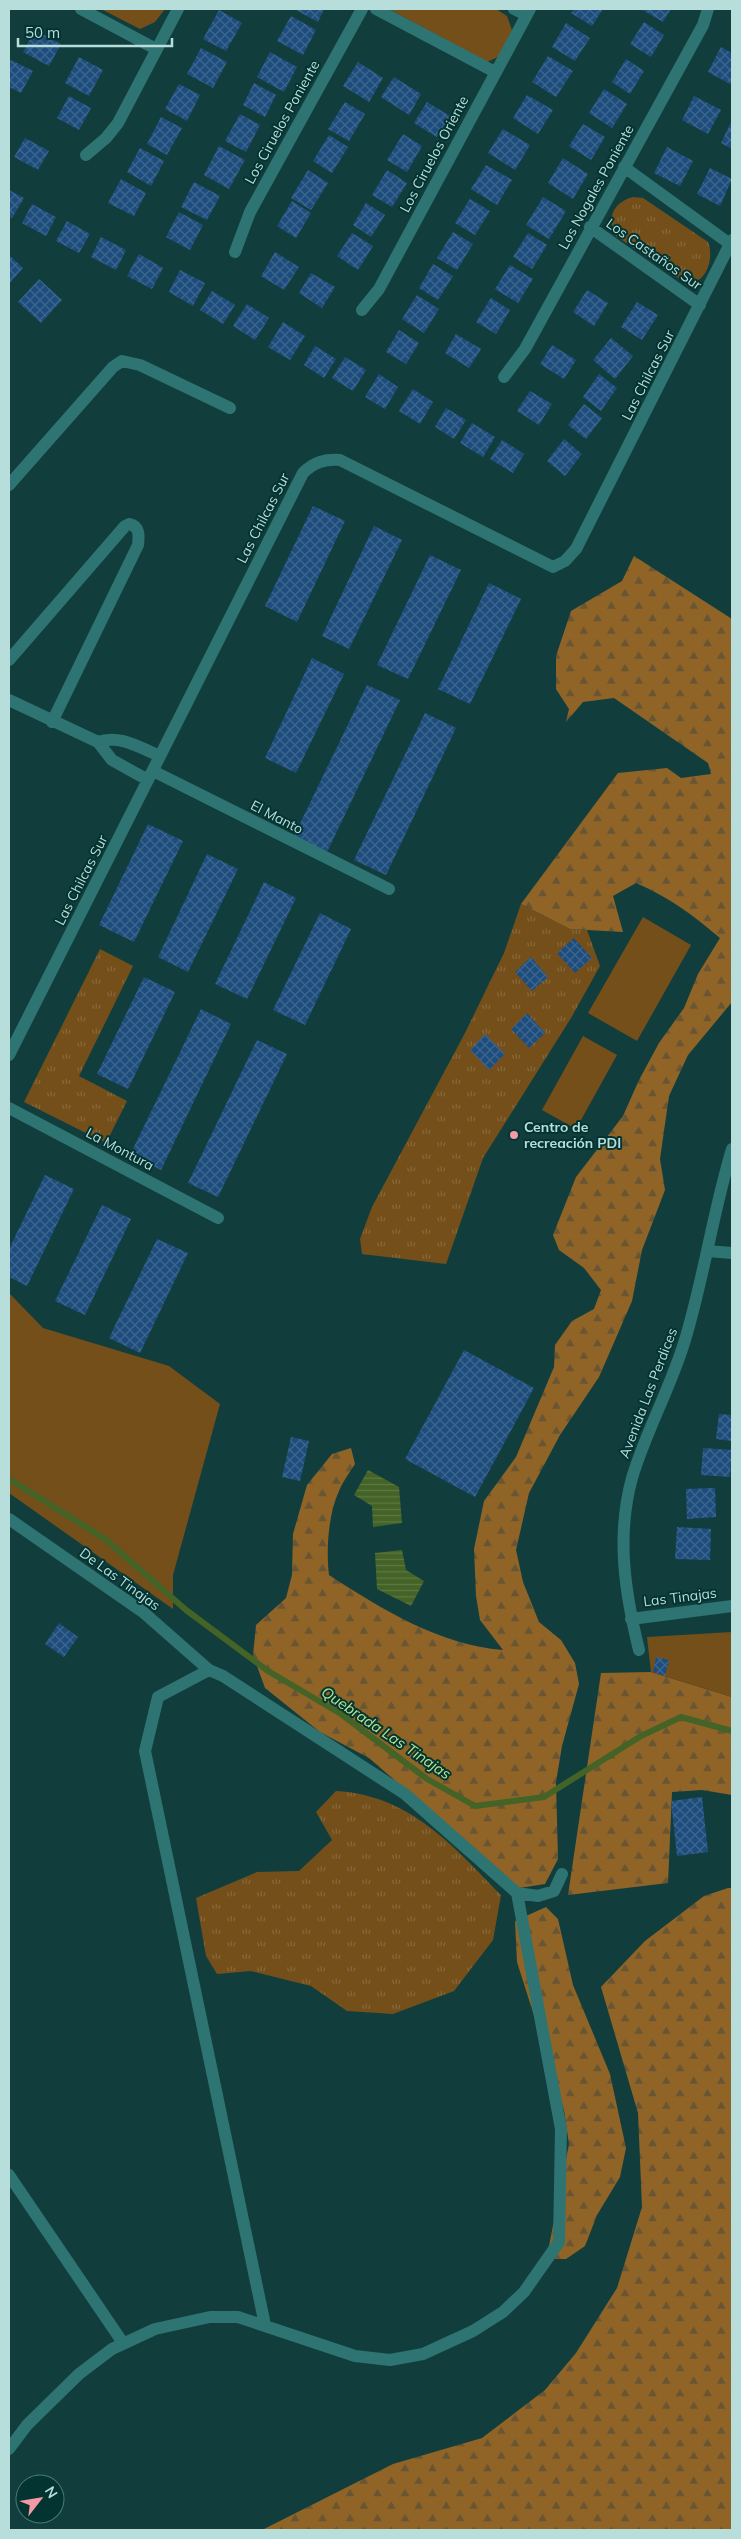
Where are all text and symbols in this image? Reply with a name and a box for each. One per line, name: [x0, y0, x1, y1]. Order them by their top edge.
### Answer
scale bar: [18, 15, 171, 47]
text: 50 m: [25, 23, 60, 42]
street label: Los Ciruelos Poniente: [241, 57, 323, 187]
street label: Los Ciruelos Oriente: [396, 93, 472, 215]
street label: Los Nogales Poniente: [554, 122, 638, 252]
street label: Los Castaños Sur: [603, 214, 706, 294]
street label: Las Chilcas Sur: [618, 326, 679, 423]
street label: Las Chilcas Sur: [233, 469, 294, 566]
street label: El Manto: [248, 796, 306, 838]
street label: Las Chilcas Sur: [51, 831, 112, 928]
place label: Centro de recreación PDI: [524, 1118, 621, 1152]
street label: La Montura: [83, 1124, 157, 1174]
marker: Centro de recreación PDI: [508, 1129, 520, 1141]
street label: Avenida Las Perdices: [615, 1325, 681, 1461]
street label: De Las Tinajas: [76, 1544, 164, 1614]
street label: Las Tinajas: [642, 1584, 718, 1610]
water label: Quebrada Las Tinajas: [318, 1682, 455, 1783]
north arrow: [15, 2474, 65, 2524]
text: N: [41, 2483, 62, 2501]

